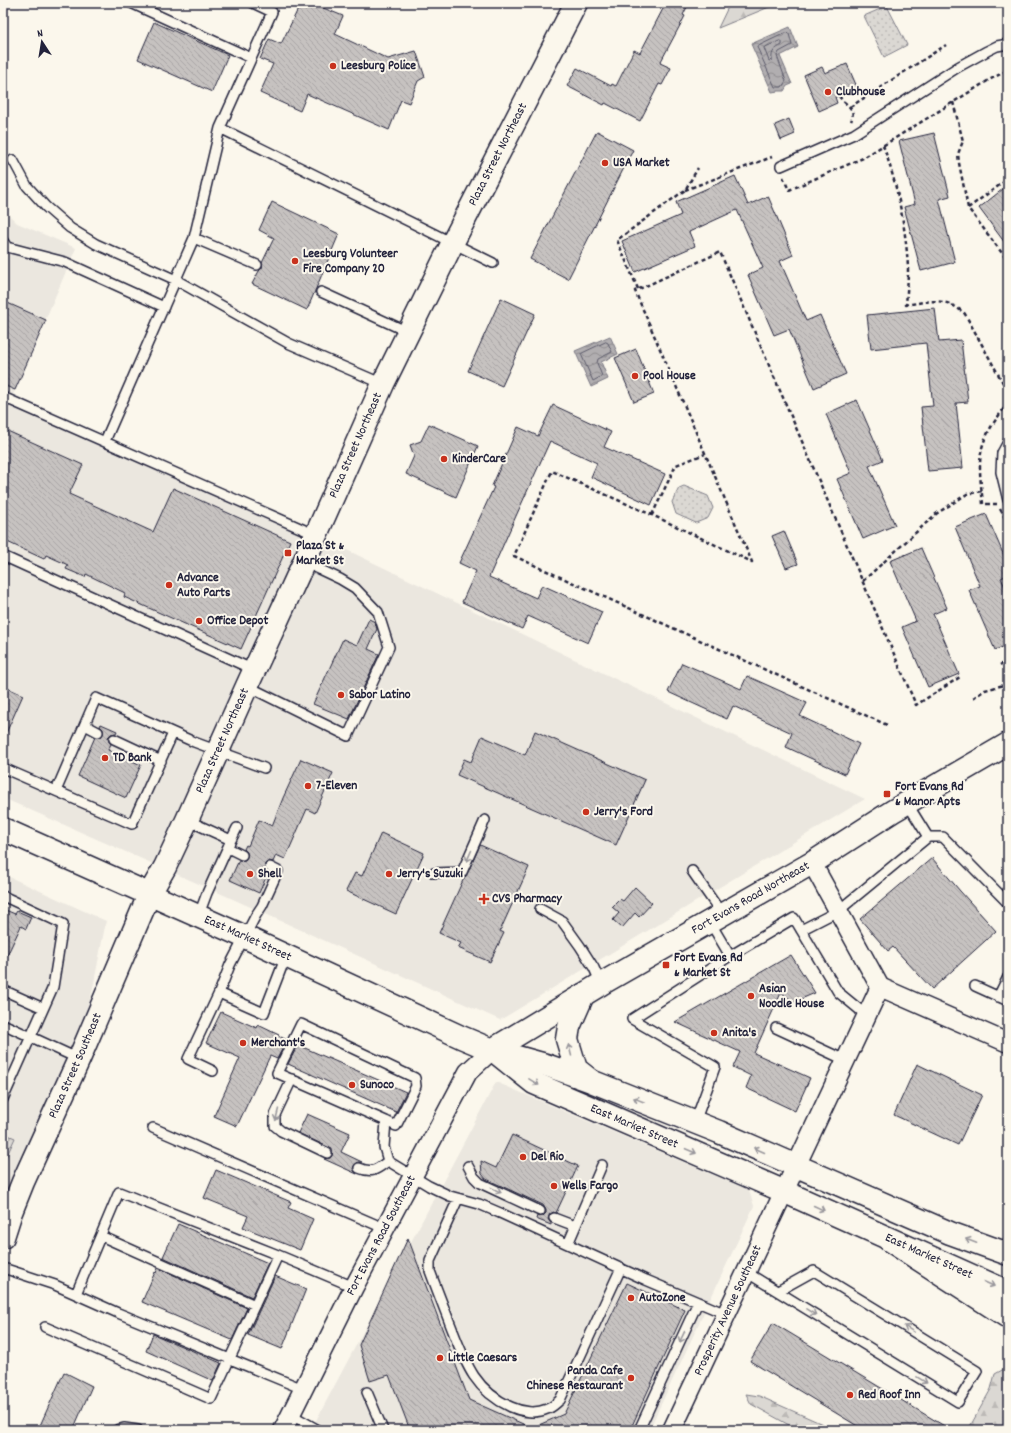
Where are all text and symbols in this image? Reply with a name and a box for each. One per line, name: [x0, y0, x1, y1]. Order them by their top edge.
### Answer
north arrow: [22, 22, 62, 62]
text: N: [36, 26, 45, 43]
place label: Leesburg Police: [341, 57, 416, 76]
marker: Leesburg Police: [328, 61, 338, 71]
place label: Clubhouse: [836, 83, 886, 102]
marker: Clubhouse: [823, 87, 833, 97]
street label: Plaza Street Northeast: [464, 99, 533, 209]
place label: USA Market: [613, 154, 670, 173]
marker: USA Market: [600, 158, 610, 168]
place label: Leesburg Volunteer Fire Company 20: [303, 245, 399, 279]
marker: Leesburg Volunteer Fire Company 20: [290, 256, 300, 266]
place label: Pool House: [643, 367, 696, 386]
marker: Pool House: [630, 371, 640, 381]
street label: Plaza Street Northeast: [324, 389, 388, 501]
place label: KinderCare: [452, 450, 506, 469]
marker: KinderCare: [439, 454, 449, 464]
place label: Plaza St & Market St: [296, 537, 345, 571]
marker: Plaza St & Market St: [283, 548, 293, 558]
place label: Advance Auto Parts: [177, 569, 231, 603]
marker: Advance Auto Parts: [164, 580, 174, 590]
place label: Office Depot: [207, 612, 268, 631]
marker: Office Depot: [194, 616, 204, 626]
street label: Plaza Street Northeast: [191, 685, 254, 797]
place label: Sabor Latino: [349, 686, 411, 705]
marker: Sabor Latino: [336, 690, 346, 700]
place label: TD Bank: [113, 749, 152, 768]
marker: TD Bank: [100, 753, 110, 763]
place label: 7-Eleven: [316, 777, 357, 796]
place label: Fort Evans Rd & Manor Apts: [895, 778, 963, 812]
marker: 7-Eleven: [303, 781, 313, 791]
marker: Fort Evans Rd & Manor Apts: [882, 789, 892, 799]
place label: Jerry's Ford: [594, 803, 653, 822]
marker: Jerry's Ford: [581, 807, 591, 817]
one-way arrow: [465, 849, 472, 861]
street label: Fort Evans Road Northeast: [688, 857, 813, 940]
place label: Shell: [258, 865, 283, 884]
place label: Jerry's Suzuki: [397, 865, 464, 884]
marker: Shell: [245, 869, 255, 879]
marker: Jerry's Suzuki: [384, 869, 394, 879]
place label: CVS Pharmacy: [492, 890, 562, 909]
marker: CVS Pharmacy: [479, 894, 489, 904]
street label: East Market Street: [201, 910, 295, 967]
place label: Fort Evans Rd & Market St: [674, 949, 742, 983]
marker: Fort Evans Rd & Market St: [661, 960, 671, 970]
place label: Asian Noodle House: [759, 980, 824, 1014]
marker: Asian Noodle House: [746, 991, 756, 1001]
street label: Plaza Street Southeast: [44, 1010, 107, 1122]
place label: Anita's: [722, 1024, 757, 1043]
marker: Anita's: [709, 1028, 719, 1038]
place label: Merchant's: [251, 1034, 306, 1053]
marker: Merchant's: [238, 1038, 248, 1048]
one-way arrow: [566, 1043, 573, 1056]
place label: Sunoco: [360, 1076, 394, 1095]
one-way arrow: [528, 1078, 539, 1086]
marker: Sunoco: [347, 1080, 357, 1090]
one-way arrow: [634, 1096, 646, 1104]
street label: East Market Street: [587, 1099, 681, 1154]
one-way arrow: [272, 1108, 280, 1121]
one-way arrow: [754, 1146, 766, 1153]
place label: Del Rio: [531, 1148, 564, 1167]
one-way arrow: [685, 1148, 697, 1156]
marker: Del Rio: [518, 1152, 528, 1162]
street label: Fort Evans Road Southeast: [342, 1172, 421, 1299]
place label: Wells Fargo: [562, 1177, 618, 1196]
marker: Wells Fargo: [549, 1181, 559, 1191]
one-way arrow: [490, 1187, 502, 1194]
one-way arrow: [812, 1204, 824, 1212]
street label: East Market Street: [882, 1228, 976, 1284]
one-way arrow: [966, 1237, 978, 1245]
street label: Prosperity Avenue Southeast: [689, 1242, 767, 1379]
one-way arrow: [982, 1280, 994, 1288]
place label: AutoZone: [639, 1289, 686, 1308]
marker: AutoZone: [626, 1293, 636, 1303]
one-way arrow: [805, 1308, 816, 1316]
one-way arrow: [904, 1325, 915, 1333]
one-way arrow: [678, 1331, 685, 1343]
place label: Little Caesars: [448, 1349, 518, 1368]
marker: Little Caesars: [435, 1353, 445, 1363]
place label: Panda Cafe Chinese Restaurant: [527, 1362, 623, 1396]
marker: Panda Cafe Chinese Restaurant: [626, 1373, 636, 1383]
one-way arrow: [916, 1376, 928, 1384]
place label: Red Roof Inn: [858, 1386, 921, 1405]
marker: Red Roof Inn: [845, 1390, 855, 1400]

